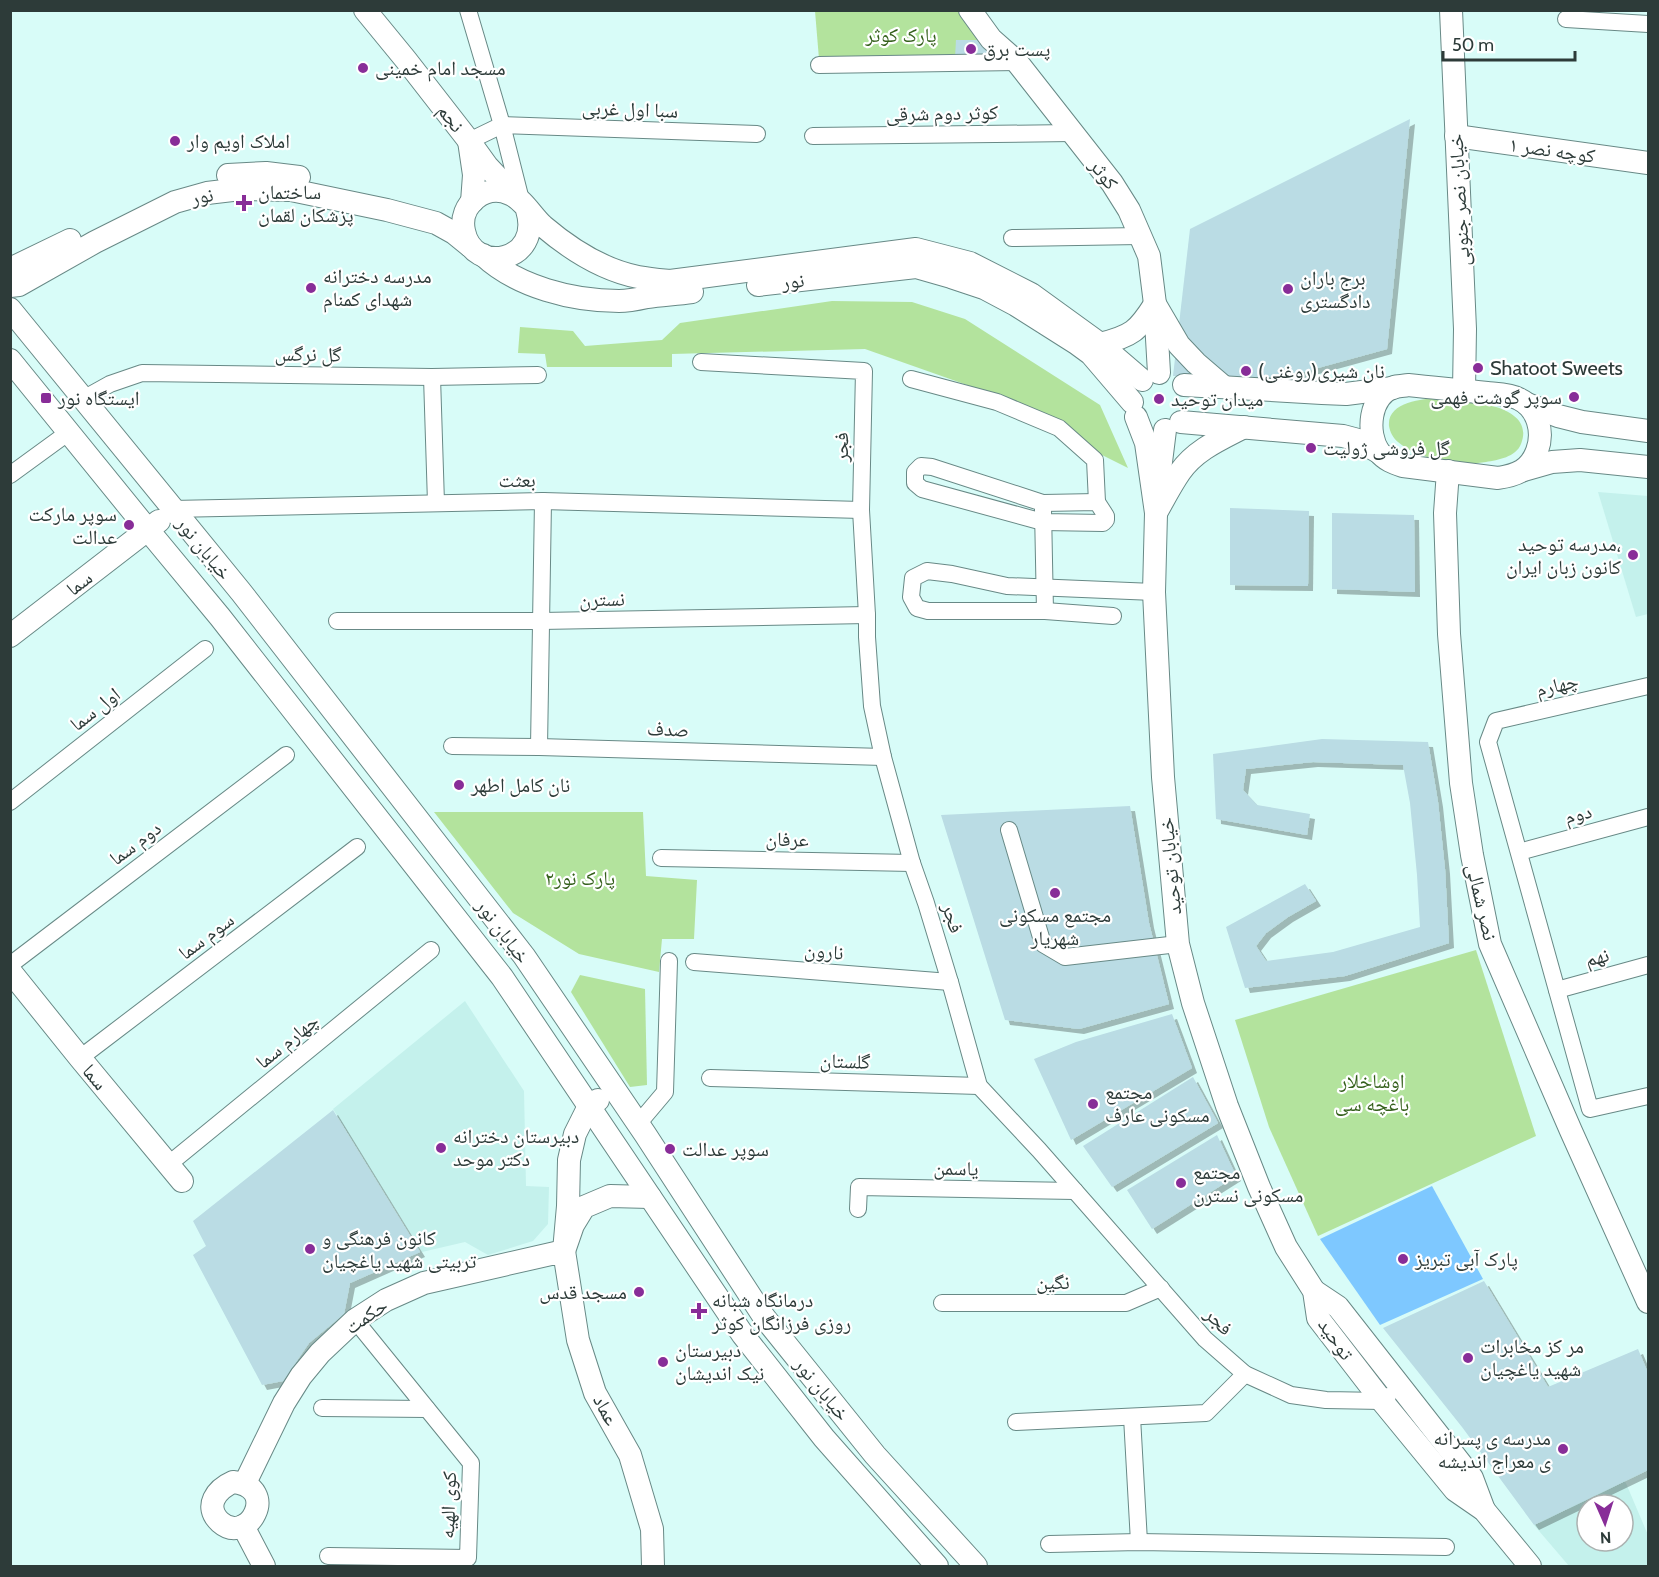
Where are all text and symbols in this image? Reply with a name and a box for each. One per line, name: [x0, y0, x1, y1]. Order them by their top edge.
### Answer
park label: پارک کوثر: [864, 23, 937, 47]
scale bar: [1443, 24, 1575, 62]
text: 50 m: [1452, 34, 1494, 56]
place label: پست برق: [983, 37, 1051, 61]
marker: پست برق: [964, 42, 978, 56]
place label: مسجد امام خمینی: [375, 56, 506, 82]
marker: مسجد امام خمینی: [356, 61, 370, 75]
street label: سبا اول غربی: [581, 95, 679, 123]
street label: نجم: [431, 99, 470, 138]
street label: کوثر دوم شرقی: [886, 100, 998, 128]
place label: املاک اویم وار: [186, 129, 290, 155]
street label: کوچه نصر ۱: [1507, 132, 1597, 168]
street label: خیابان نصر جنوبی: [1444, 133, 1474, 267]
marker: املاک اویم وار: [168, 134, 182, 148]
street label: کوثر: [1084, 153, 1123, 194]
place label: ساختمان پزشکان لقمان: [258, 180, 354, 227]
street label: نور: [187, 182, 216, 210]
marker: ساختمان پزشکان لقمان: [235, 194, 253, 212]
place label: مدرسه دخترانه شهدای کمنام: [323, 264, 432, 313]
place label: برج باران دادگستری: [1300, 266, 1371, 313]
street label: نور: [780, 268, 805, 294]
marker: مدرسه دخترانه شهدای کمنام: [304, 281, 318, 295]
marker: برج باران دادگستری: [1281, 282, 1295, 296]
street label: گل نرگس: [274, 341, 342, 367]
place label: Shatoot Sweets: [1490, 356, 1623, 380]
place label: نان شیری(روغنی): [1258, 359, 1385, 383]
marker: Shatoot Sweets: [1471, 361, 1485, 375]
marker: نان شیری(روغنی): [1239, 364, 1253, 378]
place label: سوپر گوشت فهمی: [1430, 385, 1562, 409]
place label: ایستگاه نور: [57, 386, 140, 410]
place label: میدان توحید: [1171, 387, 1263, 411]
marker: سوپر گوشت فهمی: [1567, 390, 1581, 404]
marker: ایستگاه نور: [39, 391, 53, 405]
marker: میدان توحید: [1152, 392, 1166, 406]
street label: فجر: [829, 432, 853, 463]
place label: گل فروشی ژولیت: [1323, 436, 1450, 460]
marker: گل فروشی ژولیت: [1304, 441, 1318, 455]
street label: بعثت: [498, 468, 536, 492]
place label: سوپر مارکت عدالت: [29, 502, 117, 549]
street label: خیابان نور: [171, 511, 237, 585]
marker: سوپر مارکت عدالت: [122, 518, 136, 532]
place label: مدرسه توحید، کانون زبان ایران: [1506, 532, 1621, 579]
marker: مدرسه توحید، کانون زبان ایران: [1626, 548, 1640, 562]
street label: سما: [61, 565, 97, 601]
street label: نسترن: [579, 587, 625, 611]
street label: چهارم: [1533, 668, 1581, 703]
street label: اول سما: [65, 682, 125, 736]
street label: صدف: [647, 716, 689, 742]
place label: نان کامل اطهر: [470, 773, 570, 797]
marker: نان کامل اطهر: [452, 778, 466, 792]
street label: دوم: [1562, 799, 1595, 831]
street label: دوم سما: [104, 816, 167, 872]
street label: خیابان توحید: [1154, 816, 1186, 916]
street label: عرفان: [765, 827, 809, 851]
street label: نصر شمالی: [1462, 861, 1502, 943]
park label: پارک نور۲: [545, 866, 615, 890]
marker: مجتمع مسکونی شهریار: [1048, 886, 1062, 900]
street label: خیابان نور: [470, 893, 535, 968]
street label: فجر: [937, 899, 969, 936]
place label: مجتمع مسکونی شهریار: [999, 903, 1111, 950]
street label: سوم سما: [174, 907, 240, 966]
street label: نارون: [803, 937, 845, 965]
street label: نهم: [1582, 942, 1612, 974]
street label: چهارم سما: [251, 1008, 325, 1075]
street label: گلستان: [819, 1048, 871, 1074]
street label: سما: [77, 1059, 113, 1095]
park label: اوشاخلار باغچه سی: [1335, 1069, 1409, 1116]
place label: مجتمع مسکونی عارف: [1105, 1080, 1210, 1127]
marker: مجتمع مسکونی عارف: [1086, 1097, 1100, 1111]
place label: دبیرستان دخترانه دکتر موحد: [453, 1124, 579, 1171]
place label: سوپر عدالت: [682, 1137, 769, 1161]
marker: دبیرستان دخترانه دکتر موحد: [434, 1141, 448, 1155]
marker: سوپر عدالت: [663, 1142, 677, 1156]
street label: یاسمن: [933, 1156, 979, 1180]
place label: مجتمع مسکونی نسترن: [1193, 1160, 1303, 1207]
marker: مجتمع مسکونی نسترن: [1174, 1176, 1188, 1190]
place label: کانون فرهنگی و تربیتی شهید یاغچیان: [322, 1226, 476, 1273]
marker: کانون فرهنگی و تربیتی شهید یاغچیان: [303, 1242, 317, 1256]
place label: پارک آبی تبریز: [1414, 1247, 1518, 1271]
marker: پارک آبی تبریز: [1396, 1252, 1410, 1266]
street label: نگین: [1036, 1270, 1070, 1294]
place label: مسجد قدس: [539, 1280, 627, 1304]
marker: مسجد قدس: [632, 1285, 646, 1299]
place label: درمانگاه شبانه روزی فرزانگان کوثر: [711, 1288, 851, 1335]
street label: حکمت: [340, 1293, 392, 1339]
street label: فجر: [1199, 1301, 1238, 1340]
marker: درمانگاه شبانه روزی فرزانگان کوثر: [690, 1302, 708, 1320]
street label: توحید: [1313, 1313, 1359, 1365]
place label: مر کز مخابرات شهید یاغچیان: [1480, 1334, 1584, 1381]
place label: دبیرستان نیک اندیشان: [675, 1338, 764, 1385]
marker: مر کز مخابرات شهید یاغچیان: [1461, 1351, 1475, 1365]
street label: خیابان نور: [789, 1352, 855, 1426]
marker: دبیرستان نیک اندیشان: [656, 1355, 670, 1369]
street label: عماد: [588, 1390, 624, 1430]
place label: مدرسه ی پسرانه ی معراج اندیشه: [1434, 1426, 1551, 1474]
marker: مدرسه ی پسرانه ی معراج اندیشه: [1556, 1442, 1570, 1456]
street label: کوی الهیه: [435, 1471, 461, 1539]
north arrow: [1575, 1493, 1635, 1553]
text: N: [1600, 1528, 1612, 1547]

